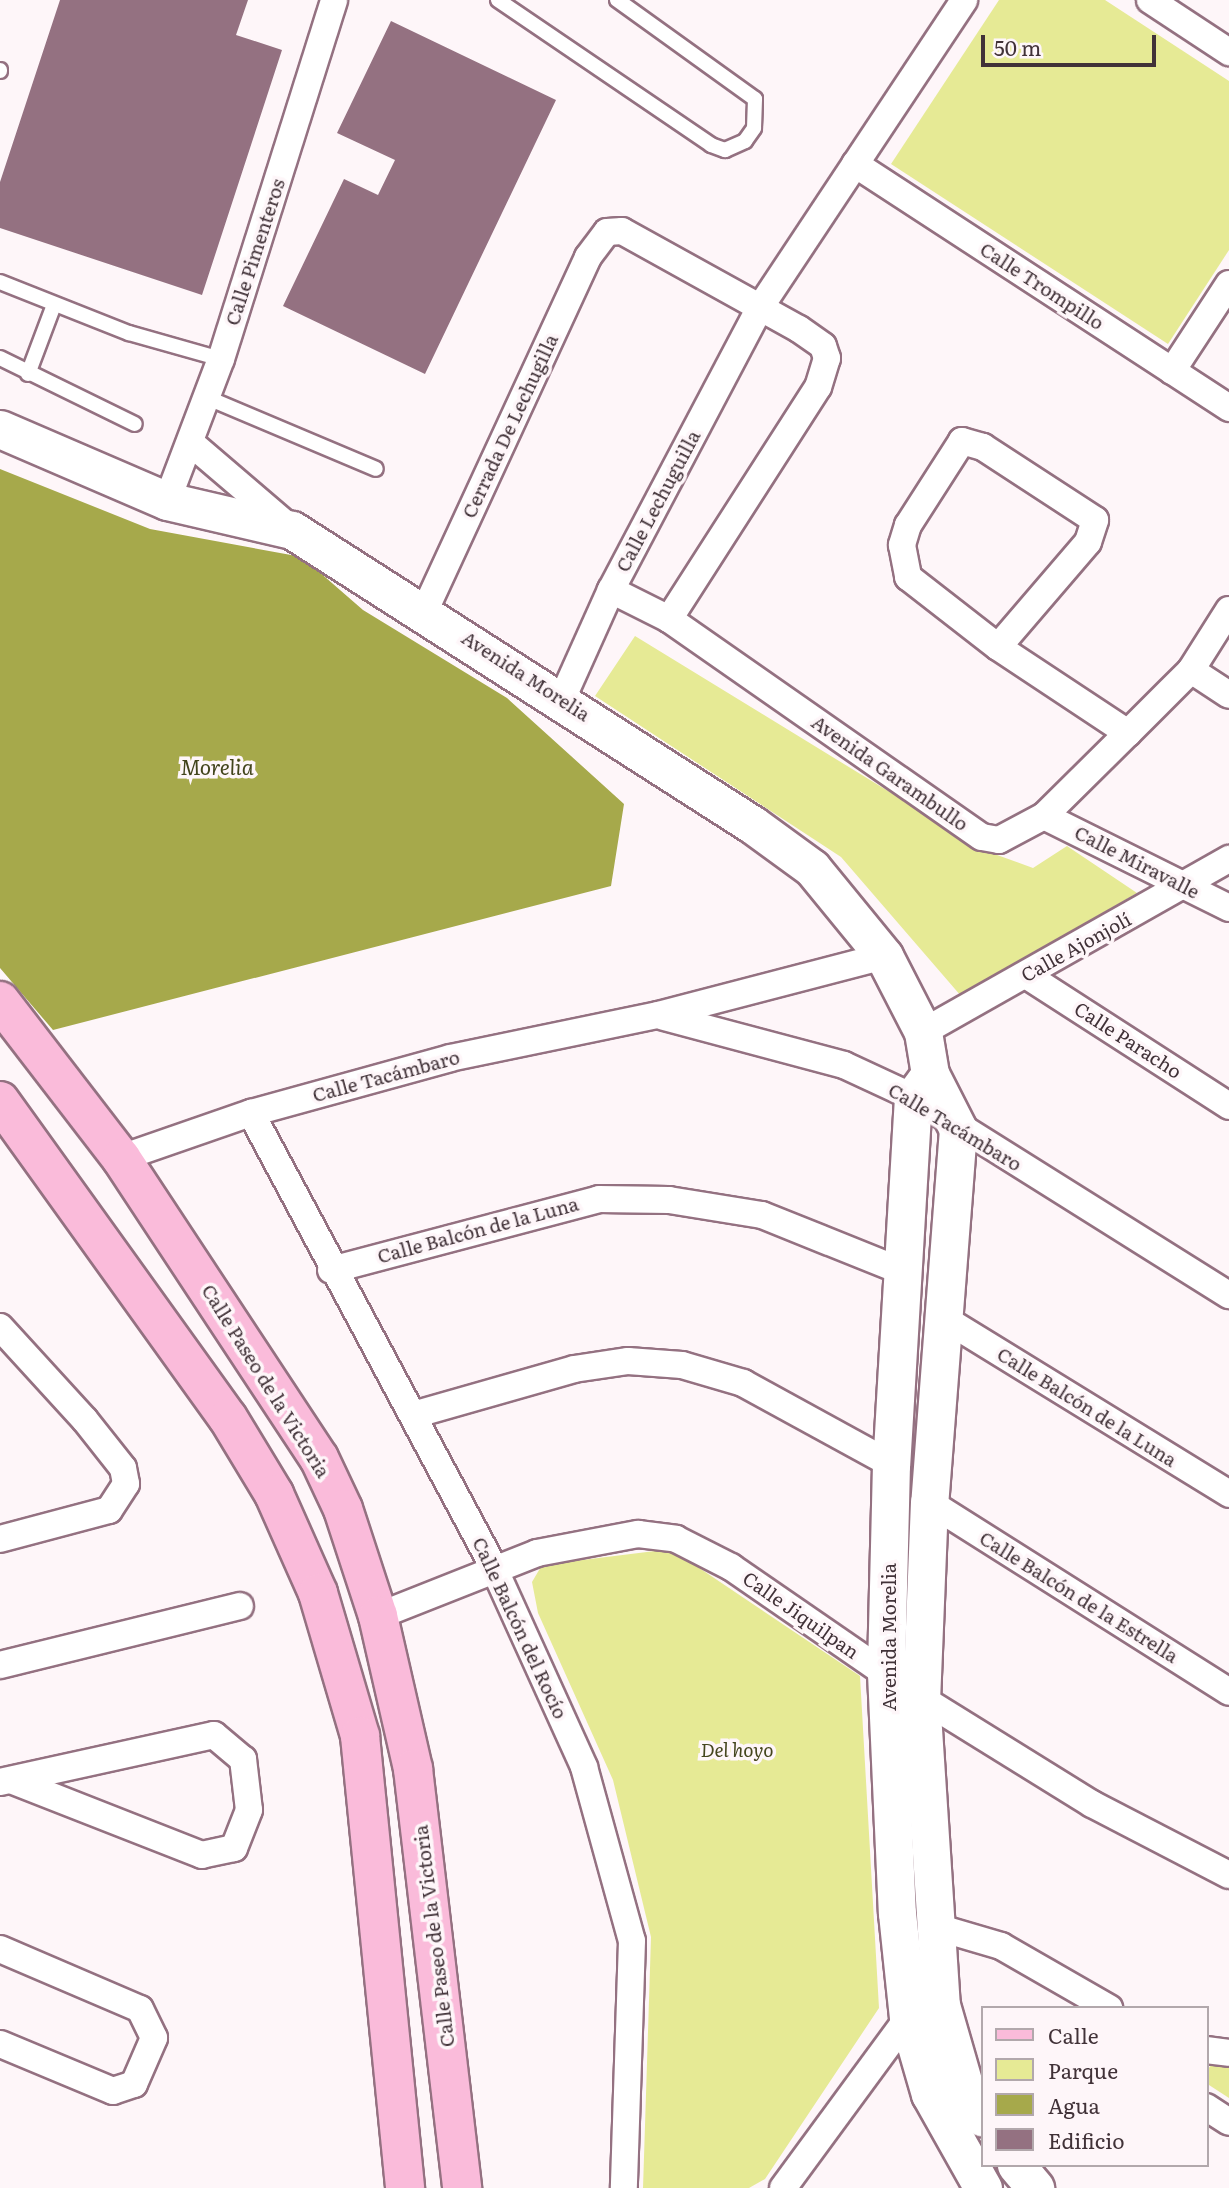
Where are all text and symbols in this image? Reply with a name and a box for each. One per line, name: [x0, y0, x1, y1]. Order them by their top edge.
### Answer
scale bar: [984, 21, 1159, 65]
text: 50 m: [994, 31, 1041, 62]
street label: Calle Pimenteros: [221, 176, 289, 328]
street label: Calle Trompillo: [976, 238, 1108, 334]
street label: Cerrada De Lechugilla: [457, 330, 563, 522]
street label: Calle Lechuguilla: [611, 426, 705, 576]
street label: Avenida Morelia: [458, 626, 594, 726]
street label: Avenida Garambullo: [807, 710, 973, 836]
water label: Morelia: [180, 753, 254, 779]
street label: Calle Miravalle: [1071, 821, 1203, 903]
street label: Calle Ajonjolí: [1017, 907, 1135, 987]
street label: Calle Paracho: [1070, 997, 1186, 1083]
street label: Calle Tacámbaro: [310, 1045, 462, 1107]
street label: Calle Tacámbaro: [884, 1078, 1026, 1176]
street label: Calle Balcón de la Luna: [375, 1192, 581, 1268]
street label: Calle Paseo de la Victoria: [197, 1280, 335, 1482]
street label: Calle Balcón de la Luna: [993, 1342, 1181, 1472]
street label: Calle Balcón de la Estrella: [976, 1526, 1182, 1668]
street label: Calle Balcón del Rocío: [468, 1534, 572, 1722]
street label: Avenida Morelia: [878, 1563, 900, 1711]
street label: Calle Jiquilpan: [739, 1566, 863, 1664]
park label: Del hoyo: [700, 1739, 774, 1761]
street label: Calle Paseo de la Victoria: [409, 1824, 459, 2048]
legend: [981, 2006, 1208, 2167]
text: Calle: [1048, 2019, 1099, 2050]
text: Parque: [1048, 2054, 1118, 2085]
text: Agua: [1048, 2089, 1100, 2120]
text: Edificio: [1048, 2124, 1124, 2155]

